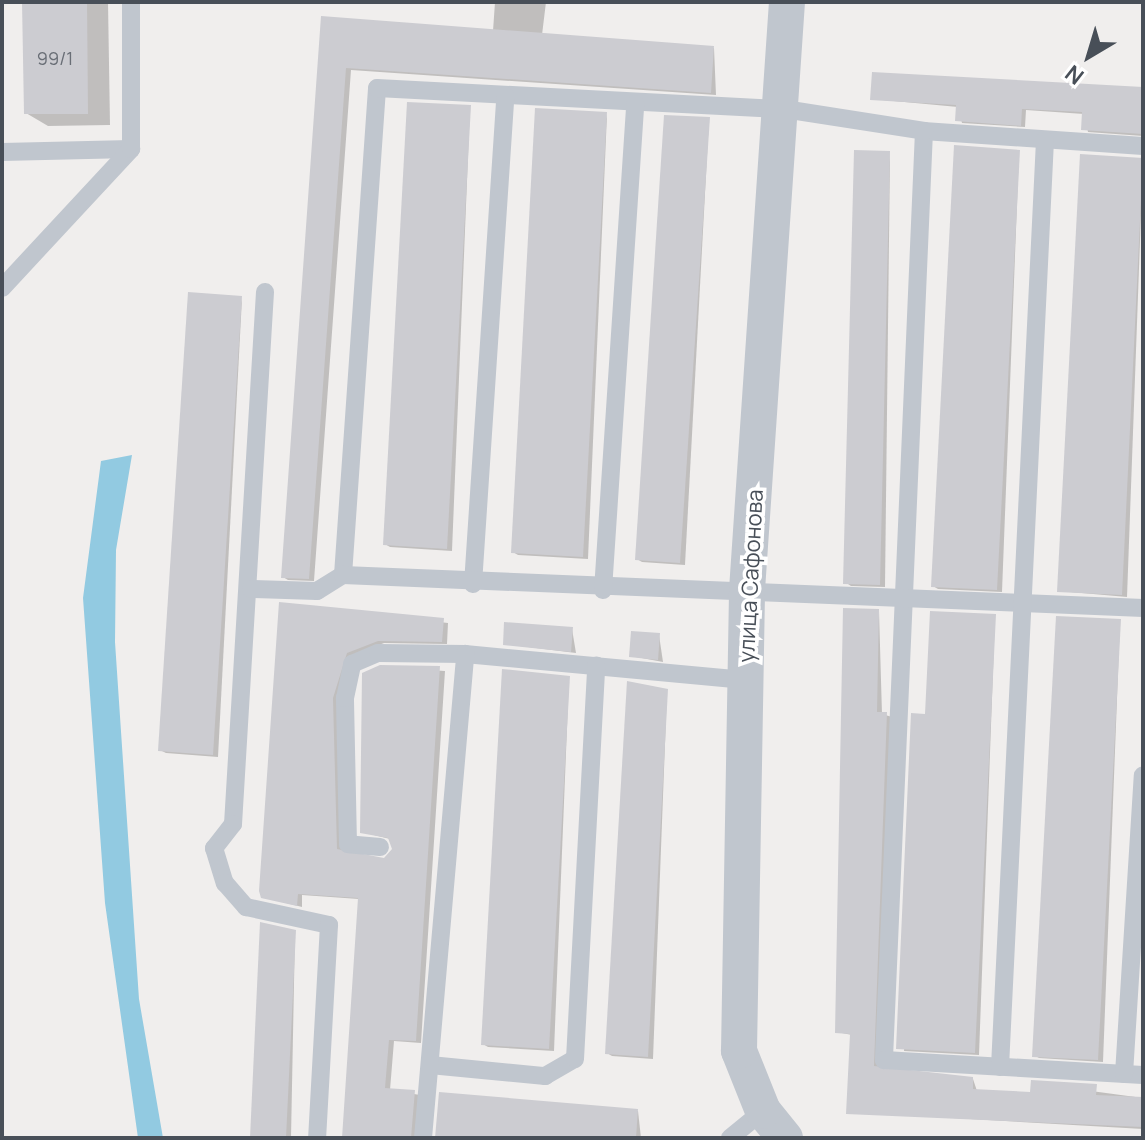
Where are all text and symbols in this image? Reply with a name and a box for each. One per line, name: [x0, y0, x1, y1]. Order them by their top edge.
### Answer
north arrow: [1049, 16, 1129, 96]
house number: 99/1: [37, 47, 73, 69]
text: N: [1059, 58, 1090, 92]
street label: улица Сафонова: [733, 489, 769, 663]

